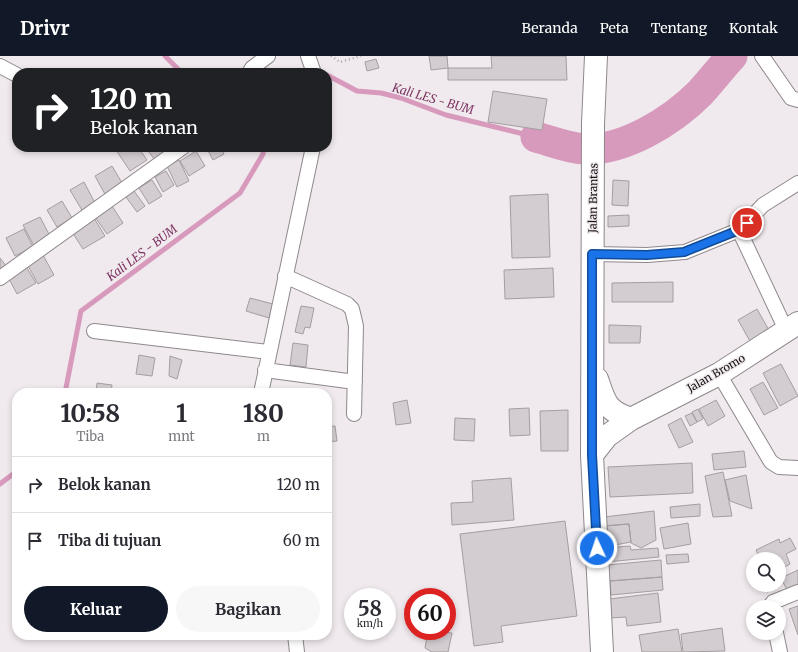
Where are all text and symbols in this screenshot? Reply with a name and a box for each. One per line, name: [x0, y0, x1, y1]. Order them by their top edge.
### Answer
text: Drivr: [20, 16, 70, 40]
text: Beranda: [522, 19, 578, 37]
text: Peta: [600, 19, 629, 37]
text: Tentang: [651, 19, 707, 37]
text: Kontak: [729, 19, 778, 37]
water label: Kali LES - BUM: [390, 79, 476, 118]
text: 120 m: [90, 81, 172, 117]
icon: right: [24, 84, 76, 136]
text: Belok kanan: [90, 116, 198, 139]
street label: Jalan Brantas: [585, 163, 601, 234]
pin: [730, 206, 764, 240]
icon: arrive: [736, 212, 758, 234]
water label: Kali LES - BUM: [103, 221, 180, 285]
street label: Jalan Bromo: [684, 350, 748, 396]
text: 10:58: [60, 398, 120, 429]
text: 1: [176, 398, 187, 429]
text: 180: [243, 398, 284, 429]
text: Tiba: [76, 428, 104, 445]
text: mnt: [168, 428, 195, 445]
text: m: [257, 428, 270, 445]
icon: right: [24, 474, 46, 496]
text: Belok kanan: [58, 475, 151, 494]
text: 120 m: [277, 475, 320, 494]
position arrow: [576, 527, 618, 569]
icon: arrive: [24, 530, 46, 552]
text: Tiba di tujuan: [58, 531, 161, 550]
text: 60 m: [283, 531, 320, 550]
map controls: [746, 552, 786, 640]
button: search: [746, 552, 786, 592]
button: Keluar: [24, 586, 168, 632]
button: Bagikan: [176, 586, 320, 632]
speed limit sign: 60: [404, 588, 456, 640]
text: 58: [358, 596, 382, 621]
button: layers: [746, 600, 786, 640]
text: km/h: [357, 617, 383, 630]

